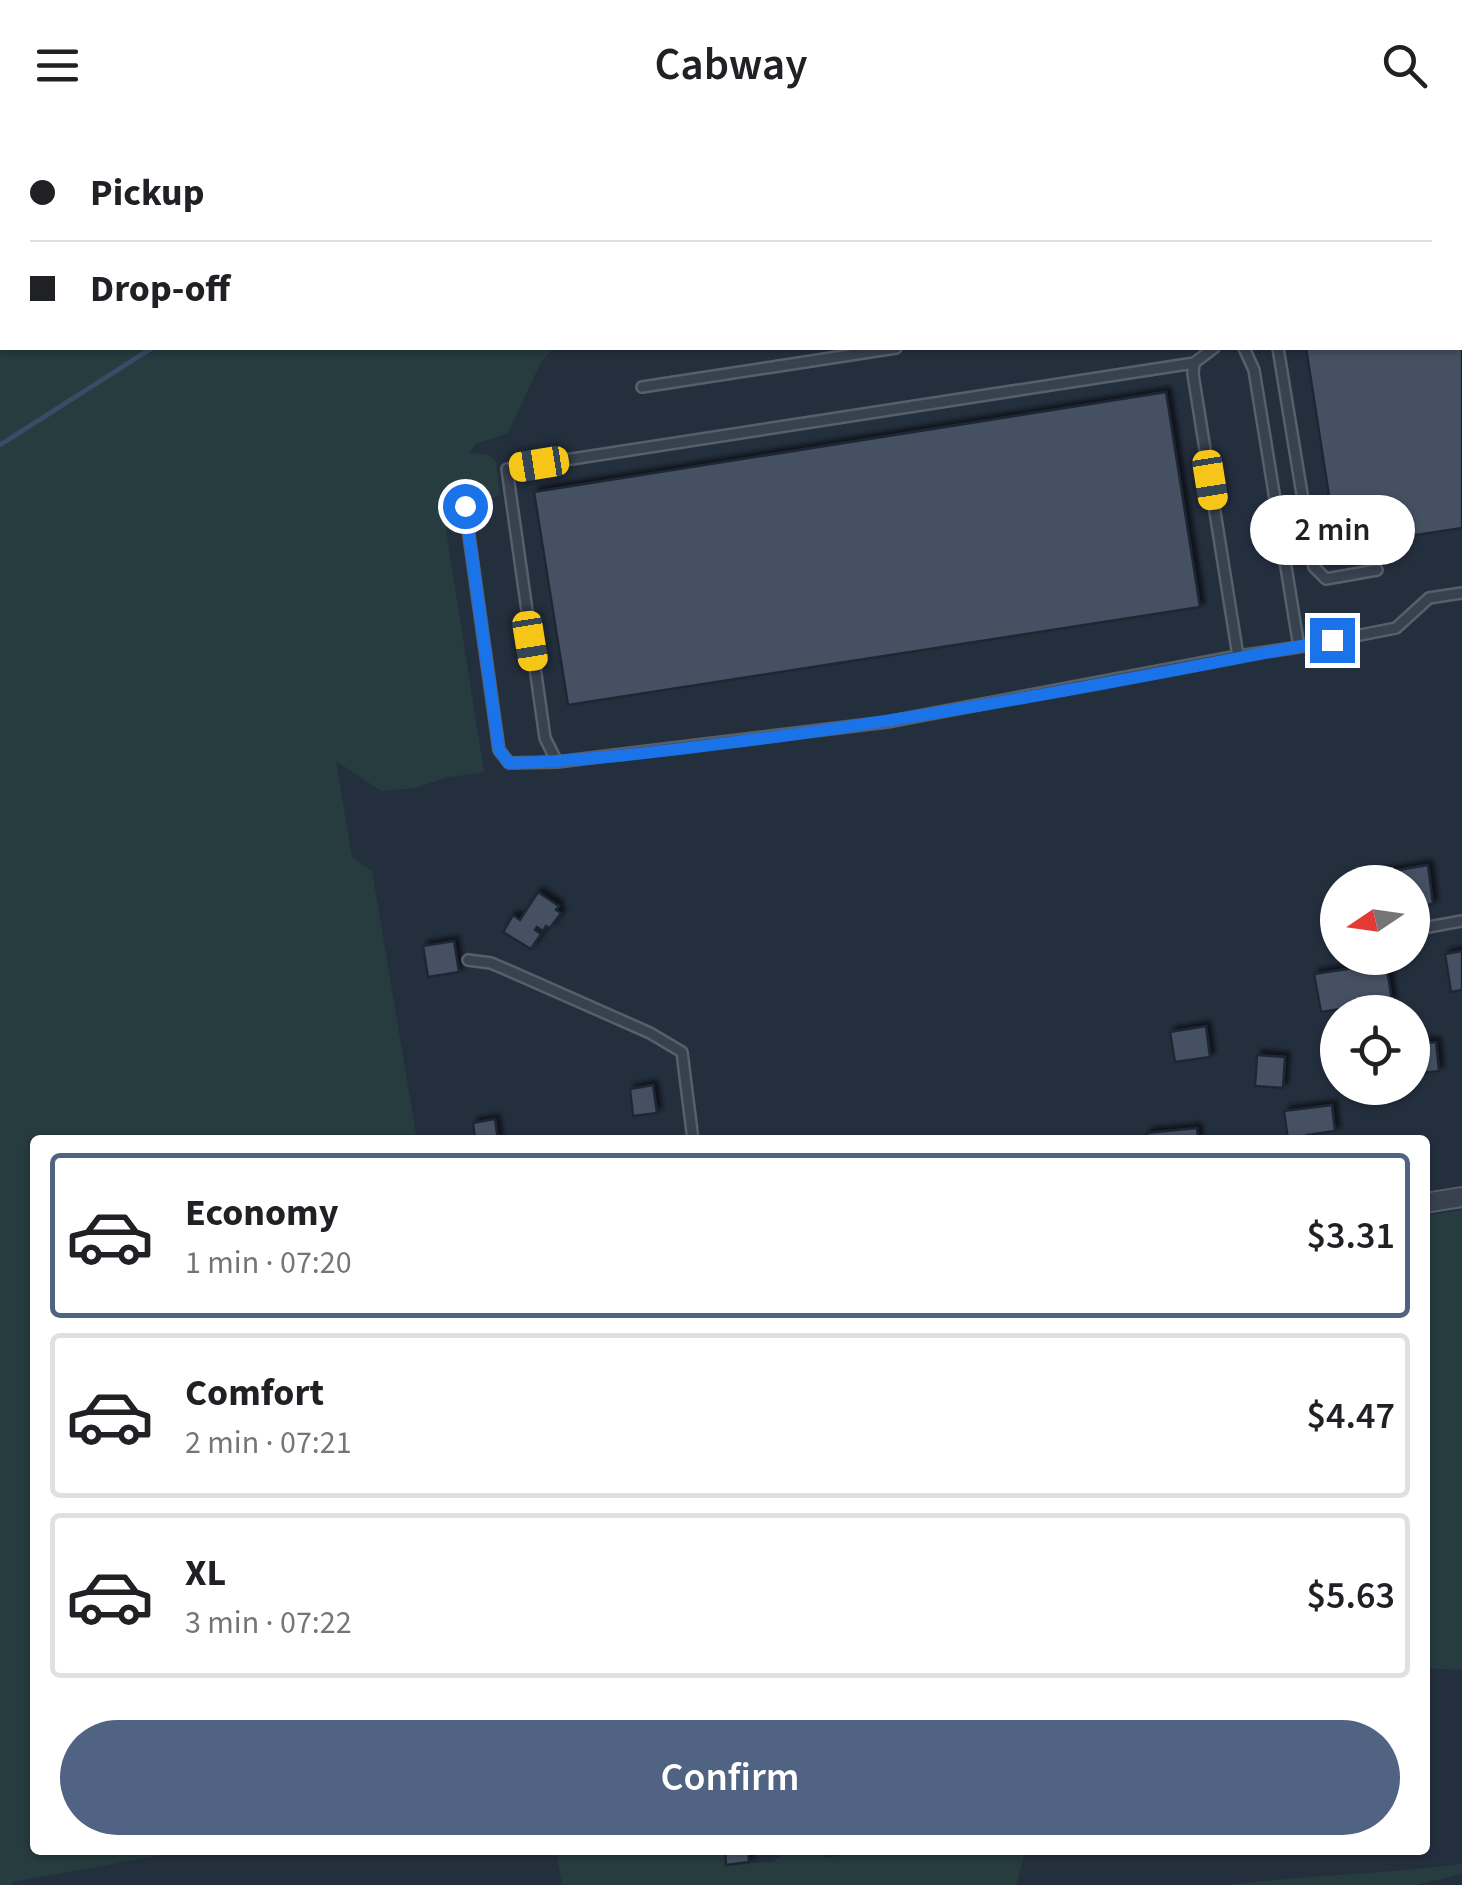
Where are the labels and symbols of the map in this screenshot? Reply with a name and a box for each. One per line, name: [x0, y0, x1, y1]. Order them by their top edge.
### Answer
car: [507, 444, 571, 484]
car: [1190, 448, 1230, 512]
route start: [443, 484, 488, 529]
callout: 2 min: [1250, 495, 1414, 565]
car: [510, 609, 550, 673]
route end: [1310, 618, 1355, 663]
north arrow: [1320, 865, 1430, 975]

